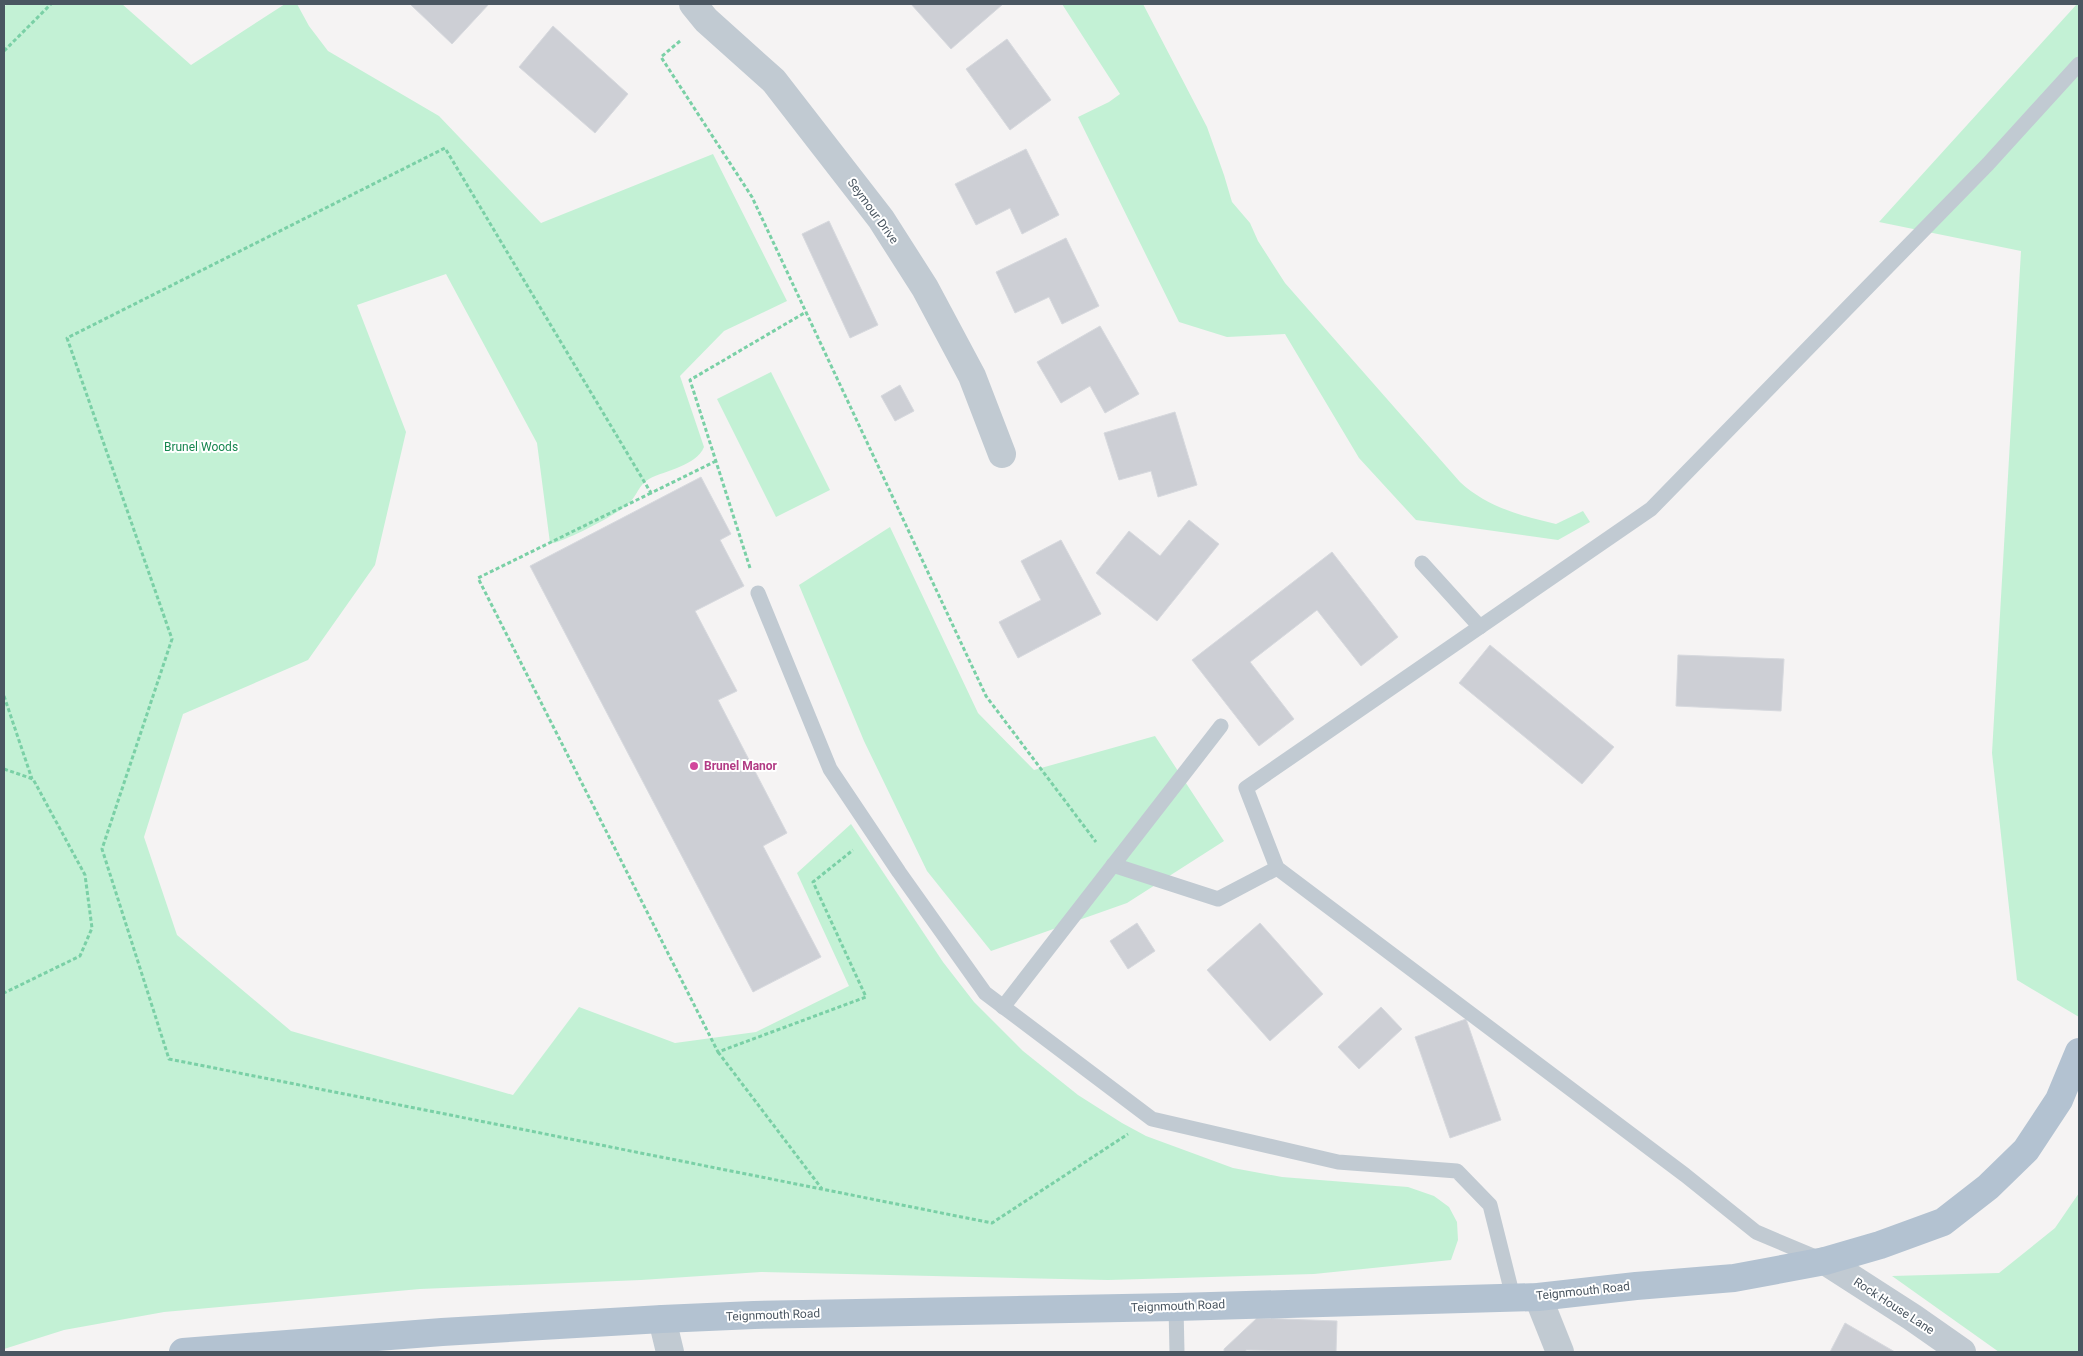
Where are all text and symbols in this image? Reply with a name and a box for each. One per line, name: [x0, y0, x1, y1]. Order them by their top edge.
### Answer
street label: Seymour Drive: [845, 176, 901, 246]
park label: Brunel Woods: [164, 440, 238, 454]
place label: Brunel Manor: [704, 759, 778, 773]
marker: Brunel Manor: [688, 760, 700, 772]
street label: Rock House Lane: [1851, 1275, 1937, 1337]
street label: Teignmouth Road: [1535, 1279, 1631, 1303]
street label: Teignmouth Road: [1131, 1297, 1225, 1315]
street label: Teignmouth Road: [726, 1306, 820, 1324]

